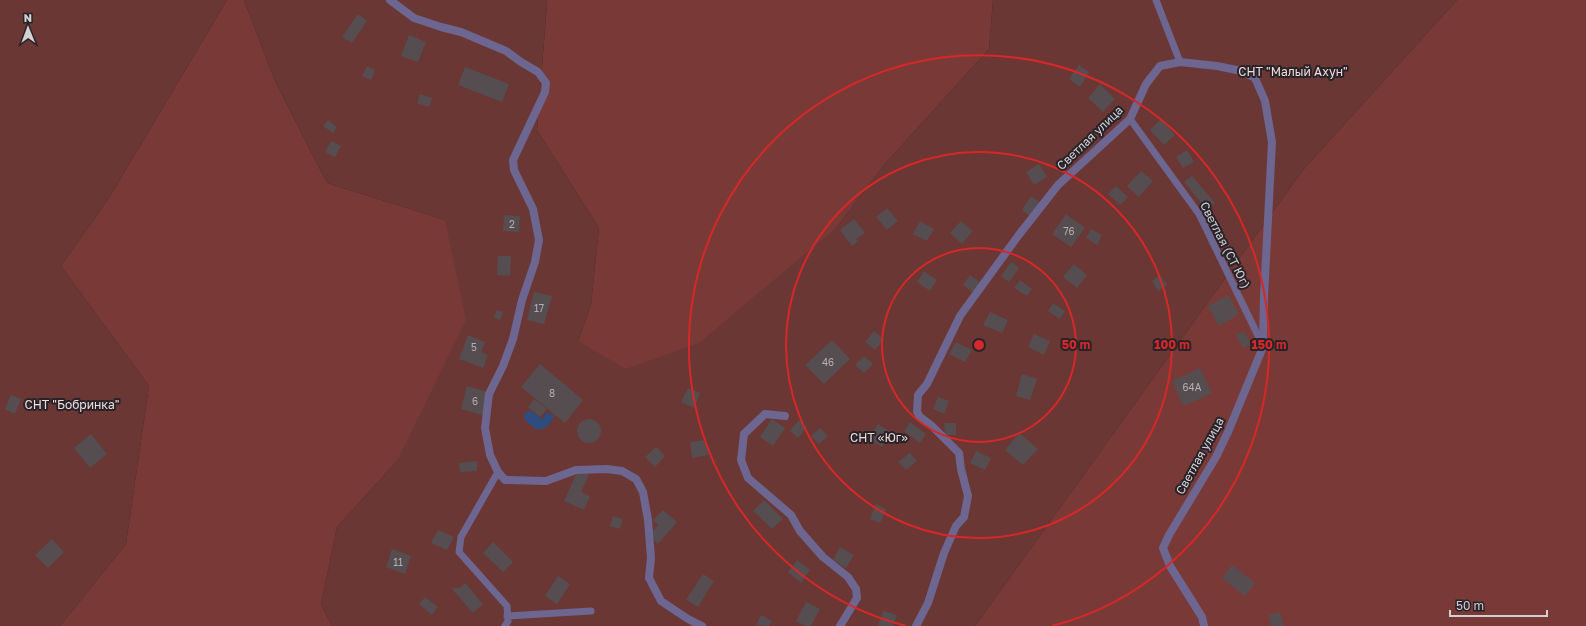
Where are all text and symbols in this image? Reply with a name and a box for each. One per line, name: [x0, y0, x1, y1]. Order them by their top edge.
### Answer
north arrow: [8, 8, 48, 48]
text: N: [24, 11, 32, 24]
park label: СНТ "Малый Ахун": [1238, 64, 1348, 79]
street label: Светлая улица: [1054, 102, 1126, 173]
street label: Светлая (СТ Юг): [1197, 199, 1254, 291]
house number: 2: [509, 218, 515, 230]
house number: 76: [1063, 225, 1075, 237]
house number: 17: [534, 302, 544, 314]
text: 50 m: [1062, 337, 1090, 352]
text: 100 m: [1154, 337, 1190, 352]
text: 150 m: [1252, 337, 1286, 352]
centre of rings: [972, 338, 986, 352]
house number: 5: [471, 341, 477, 353]
house number: 46: [822, 356, 834, 368]
house number: 64А: [1183, 381, 1202, 393]
house number: 8: [549, 387, 555, 399]
house number: 6: [472, 395, 478, 407]
park label: СНТ "Бобринка": [25, 397, 119, 412]
street label: Светлая улица: [1172, 415, 1227, 497]
park label: СНТ «Юг»: [850, 430, 908, 445]
house number: 11: [393, 556, 403, 568]
scale bar: [1450, 592, 1547, 618]
text: 50 m: [1456, 598, 1484, 613]

